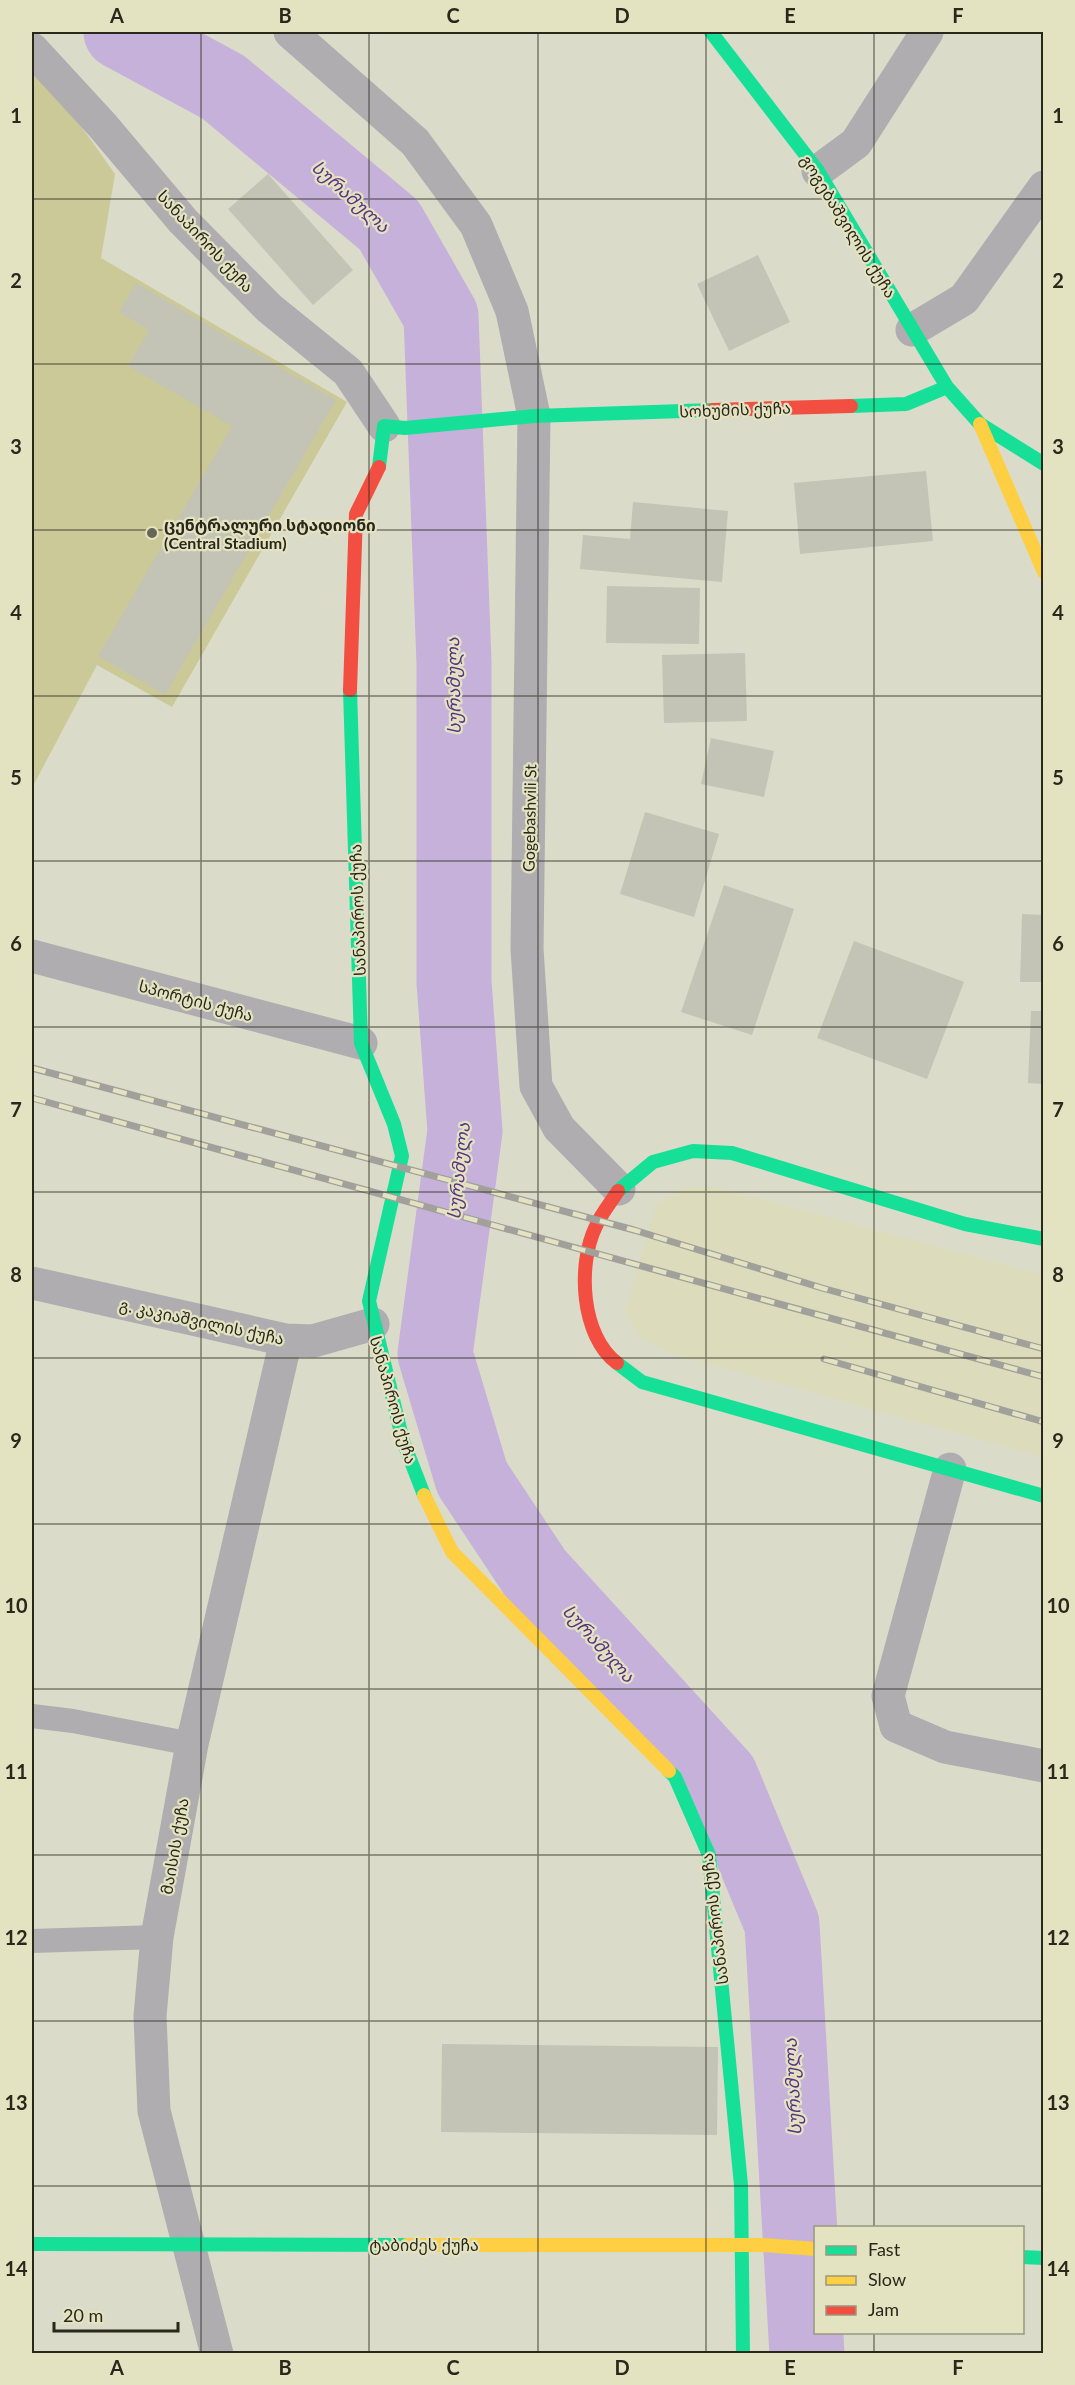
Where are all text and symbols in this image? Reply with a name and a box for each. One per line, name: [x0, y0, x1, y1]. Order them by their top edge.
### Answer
text: A: [109, 3, 124, 27]
text: B: [278, 3, 292, 27]
text: C: [446, 3, 460, 27]
text: D: [614, 3, 630, 27]
text: E: [784, 3, 796, 27]
text: F: [952, 3, 964, 27]
text: 1: [10, 103, 22, 127]
text: 1: [1052, 103, 1064, 127]
street label: გოგებაშვილის ქუჩა: [796, 151, 901, 302]
water label: სურამულა: [307, 155, 394, 237]
street label: სანაპიროს ქუჩა: [153, 186, 258, 296]
text: 2: [10, 268, 22, 292]
text: 2: [1052, 268, 1064, 292]
street label: სოხუმის ქუჩა: [679, 398, 791, 421]
text: 3: [10, 434, 22, 458]
text: 3: [1052, 434, 1064, 458]
place label: ცენტრალური სტადიონი (Central Stadium): [164, 515, 376, 552]
marker: ცენტრალური სტადიონი (Central Stadium): [145, 526, 159, 540]
text: 4: [10, 600, 22, 624]
text: 4: [1052, 600, 1064, 624]
water label: სურამულა: [441, 637, 466, 735]
street label: Gogebashvili St: [519, 764, 539, 872]
text: 5: [10, 765, 22, 789]
text: 5: [1052, 765, 1064, 789]
street label: სანაპიროს ქუჩა: [345, 844, 370, 976]
text: 6: [10, 931, 22, 955]
text: 6: [1052, 931, 1064, 955]
street label: სპორტის ქუჩა: [137, 976, 255, 1025]
text: 7: [10, 1097, 22, 1121]
text: 7: [1052, 1097, 1064, 1121]
water label: სურამულა: [442, 1122, 475, 1220]
text: 8: [10, 1262, 22, 1286]
text: 8: [1052, 1262, 1064, 1286]
street label: გ. კაკიაშვილის ქუჩა: [118, 1294, 286, 1350]
street label: სანაპიროს ქუჩა: [366, 1334, 421, 1466]
text: 9: [10, 1428, 22, 1452]
text: 9: [1052, 1428, 1064, 1452]
text: 10: [4, 1593, 28, 1617]
text: 10: [1046, 1593, 1070, 1617]
water label: სურამულა: [558, 1600, 640, 1687]
text: 11: [4, 1759, 28, 1783]
text: 11: [1046, 1759, 1070, 1783]
street label: მაისის ქუჩა: [156, 1796, 193, 1896]
street label: სანაპიროს ქუჩა: [697, 1852, 732, 1986]
text: 12: [4, 1925, 28, 1949]
text: 12: [1046, 1925, 1070, 1949]
water label: სურამულა: [778, 2038, 807, 2136]
text: 13: [4, 2090, 28, 2114]
text: 13: [1046, 2090, 1070, 2114]
legend: [814, 2226, 1024, 2334]
street label: ტაბიძეს ქუჩა: [369, 2235, 479, 2255]
text: Fast: [868, 2238, 901, 2260]
text: 14: [4, 2256, 28, 2280]
text: 14: [1046, 2256, 1070, 2280]
text: Slow: [868, 2268, 906, 2290]
scale bar: [54, 2295, 178, 2333]
text: Jam: [868, 2298, 899, 2320]
text: 20 m: [63, 2304, 103, 2326]
text: A: [109, 2355, 124, 2379]
text: B: [278, 2355, 292, 2379]
text: C: [446, 2355, 460, 2379]
text: D: [614, 2355, 630, 2379]
text: E: [784, 2355, 796, 2379]
text: F: [952, 2355, 964, 2379]

